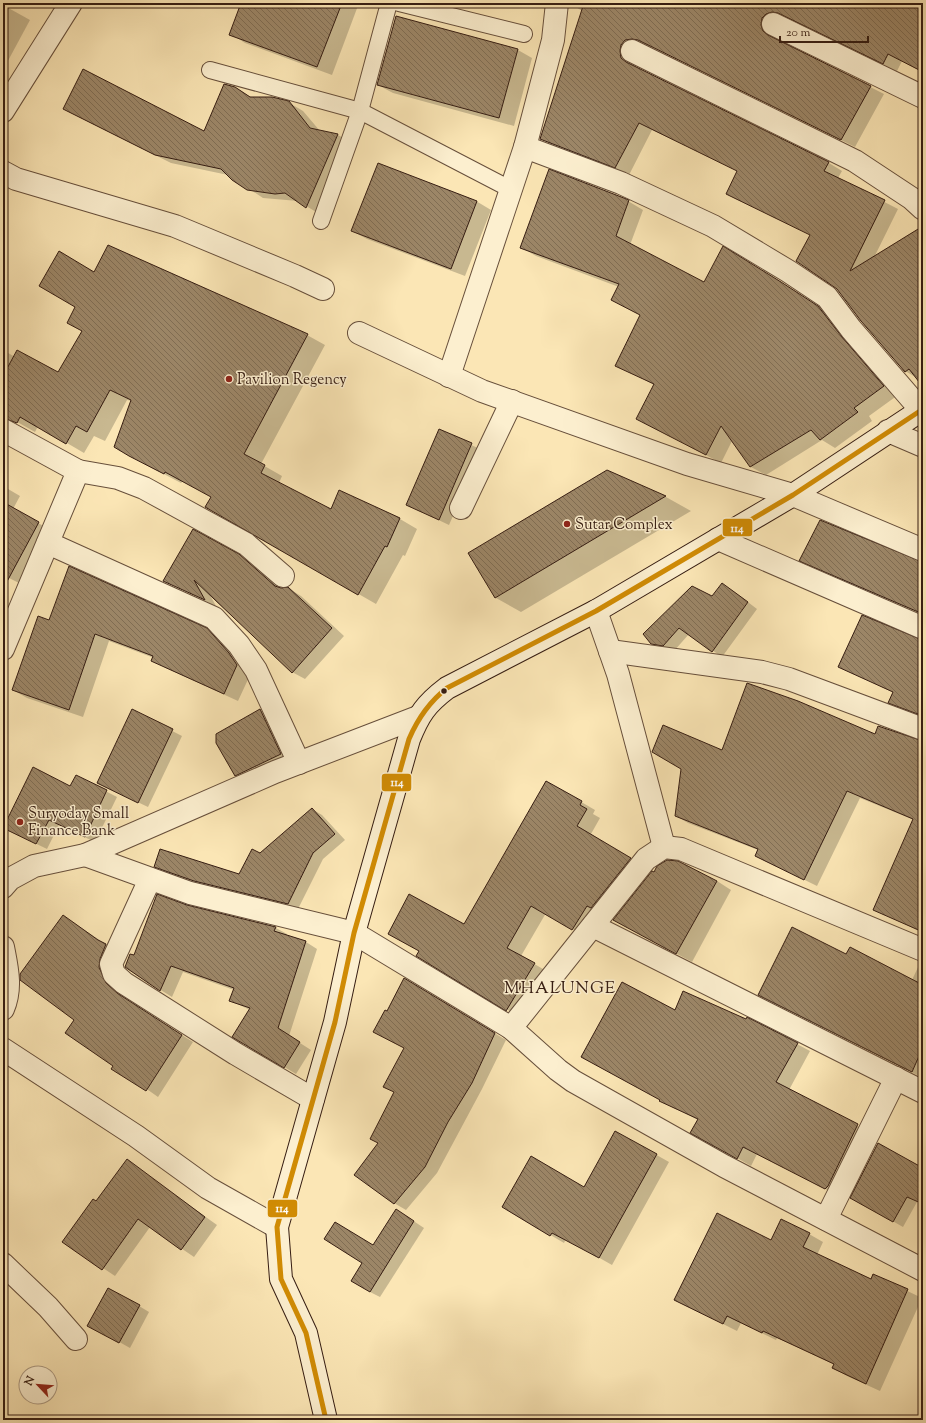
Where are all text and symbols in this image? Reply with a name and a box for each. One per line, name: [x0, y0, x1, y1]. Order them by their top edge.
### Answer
scale bar: [780, 18, 868, 44]
text: 20 m: [786, 24, 811, 42]
place label: Pavilion Regency: [237, 370, 347, 391]
marker: Pavilion Regency: [224, 374, 234, 384]
place label: Sutar Complex: [575, 515, 673, 536]
line badge: 114: [722, 518, 753, 537]
marker: Sutar Complex: [562, 519, 572, 529]
text: 114: [729, 521, 744, 537]
unlabelled marker: [439, 686, 449, 696]
line badge: 114: [381, 773, 412, 792]
text: 114: [389, 775, 404, 791]
place label: Suryoday Small Finance Bank: [28, 804, 129, 842]
marker: Suryoday Small Finance Bank: [15, 817, 25, 827]
district label: MHALUNGE: [504, 977, 616, 1001]
line badge: 114: [267, 1199, 298, 1218]
text: 114: [274, 1201, 289, 1217]
north arrow: [18, 1365, 58, 1405]
text: N: [20, 1373, 39, 1389]

